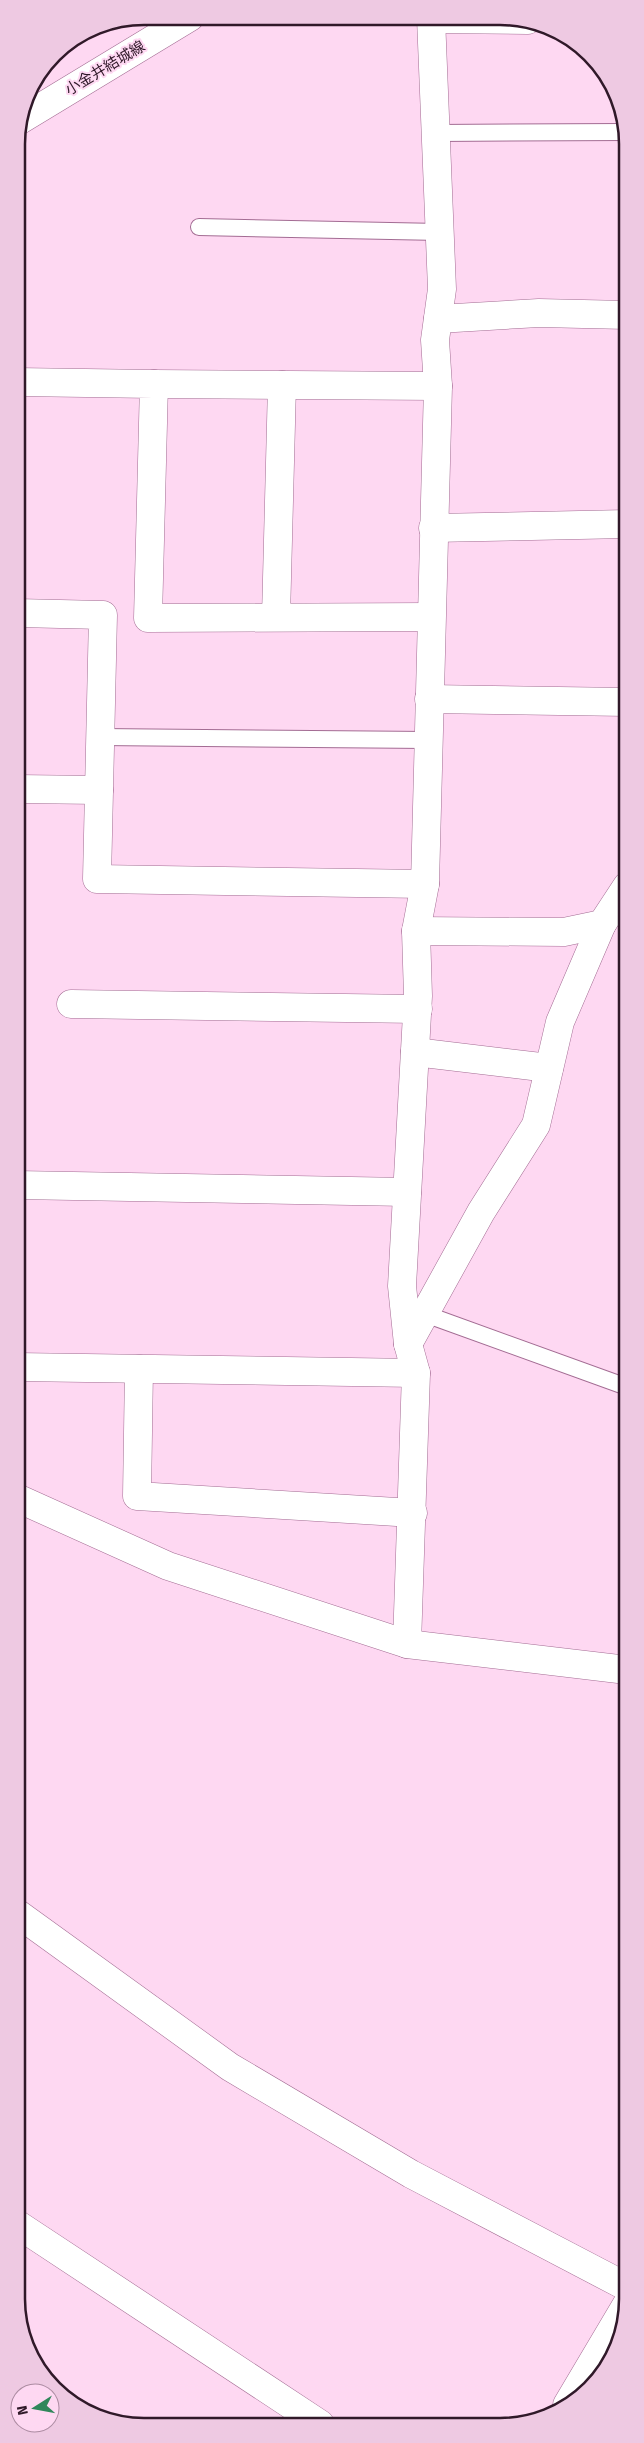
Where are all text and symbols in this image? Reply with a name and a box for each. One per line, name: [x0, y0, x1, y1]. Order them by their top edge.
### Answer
street label: 小金井結城線: [62, 37, 148, 99]
north arrow: [10, 2383, 60, 2433]
text: N: [13, 2404, 32, 2417]

